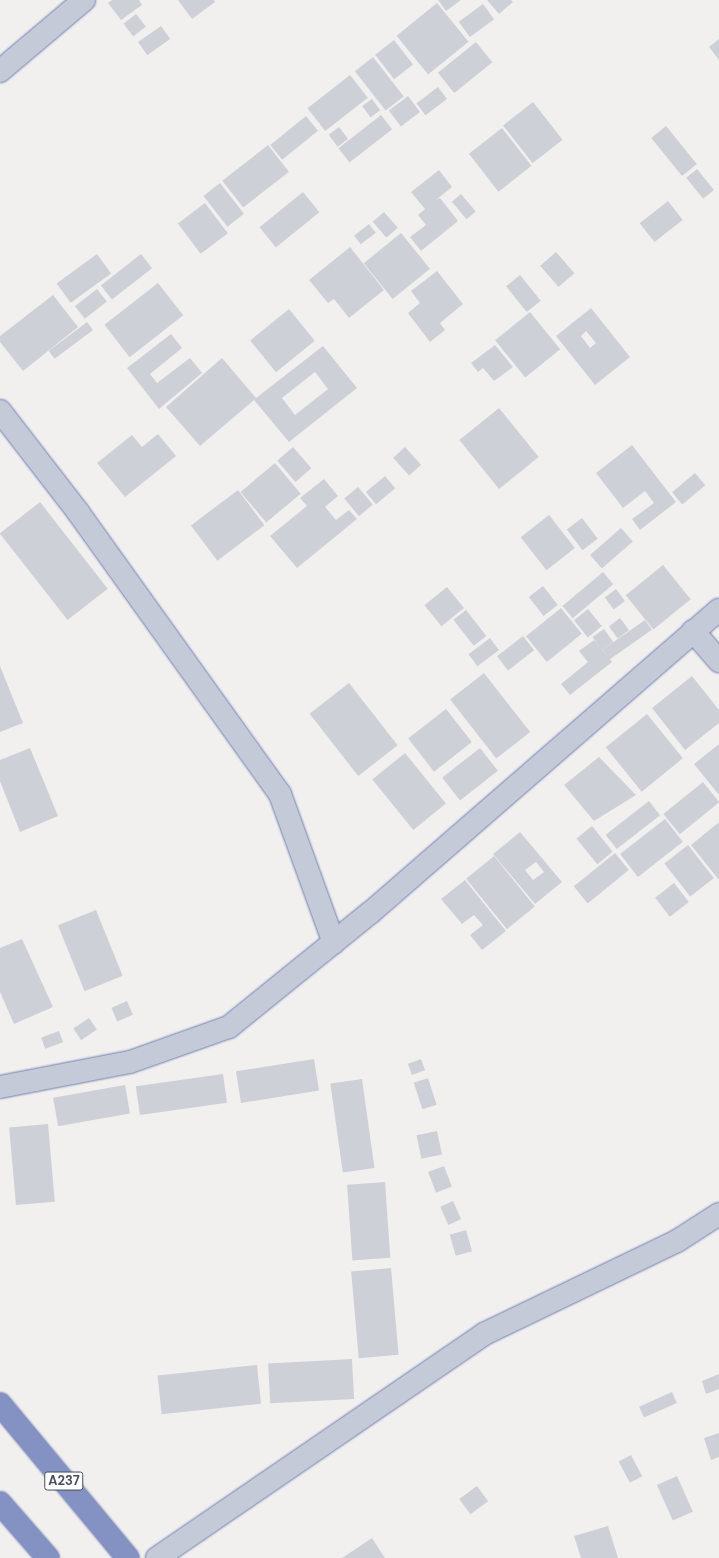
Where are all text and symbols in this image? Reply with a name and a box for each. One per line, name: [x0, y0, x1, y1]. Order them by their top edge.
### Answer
road number: A237: [44, 1470, 84, 1492]

